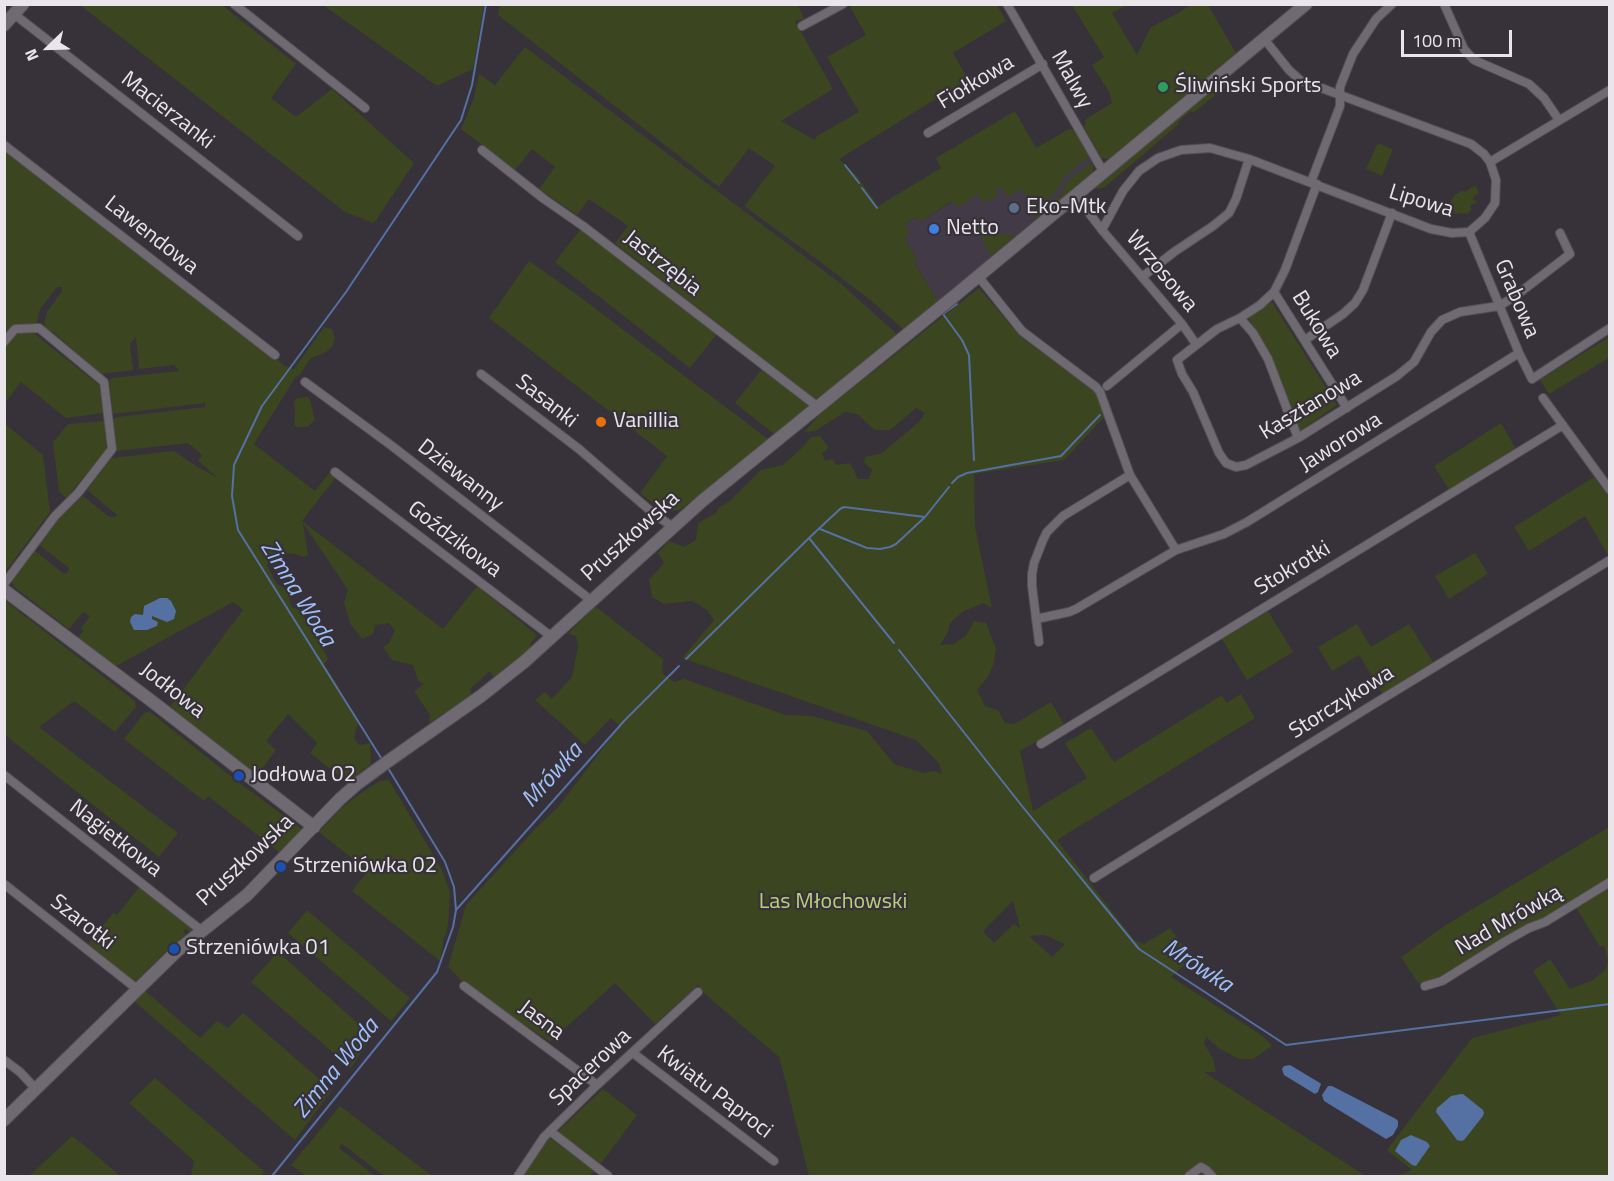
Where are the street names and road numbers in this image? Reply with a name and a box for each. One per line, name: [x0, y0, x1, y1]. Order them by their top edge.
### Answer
street label: Malwy: [1044, 46, 1098, 114]
street label: Fiołkowa: [933, 50, 1019, 116]
street label: Macierzanki: [115, 66, 219, 156]
street label: Lipowa: [1386, 180, 1456, 224]
street label: Lawendowa: [99, 191, 203, 281]
street label: Jastrzębia: [618, 225, 706, 303]
street label: Wrzosowa: [1119, 226, 1203, 318]
street label: Grabowa: [1488, 256, 1544, 342]
street label: Bukowa: [1285, 286, 1347, 364]
street label: Kasztanowa: [1256, 365, 1366, 447]
street label: Sasanki: [510, 370, 582, 434]
street label: Jaworowa: [1295, 407, 1387, 479]
street label: Dziewanny: [412, 434, 508, 518]
street label: Pruszkowska: [577, 486, 685, 588]
street label: Goździkowa: [402, 496, 506, 584]
street label: Stokrotki: [1250, 536, 1336, 602]
street label: Jodłowa: [134, 657, 210, 725]
street label: Storczykowa: [1285, 661, 1399, 745]
street label: Nagietkowa: [63, 795, 167, 883]
street label: Pruszkowska: [192, 809, 300, 913]
street label: Nad Mrówką: [1451, 880, 1567, 962]
street label: Szarotki: [44, 890, 120, 956]
street label: Jasna: [513, 995, 569, 1047]
street label: Spacerowa: [545, 1024, 637, 1112]
street label: Kwiatu Paproci: [651, 1041, 777, 1145]

